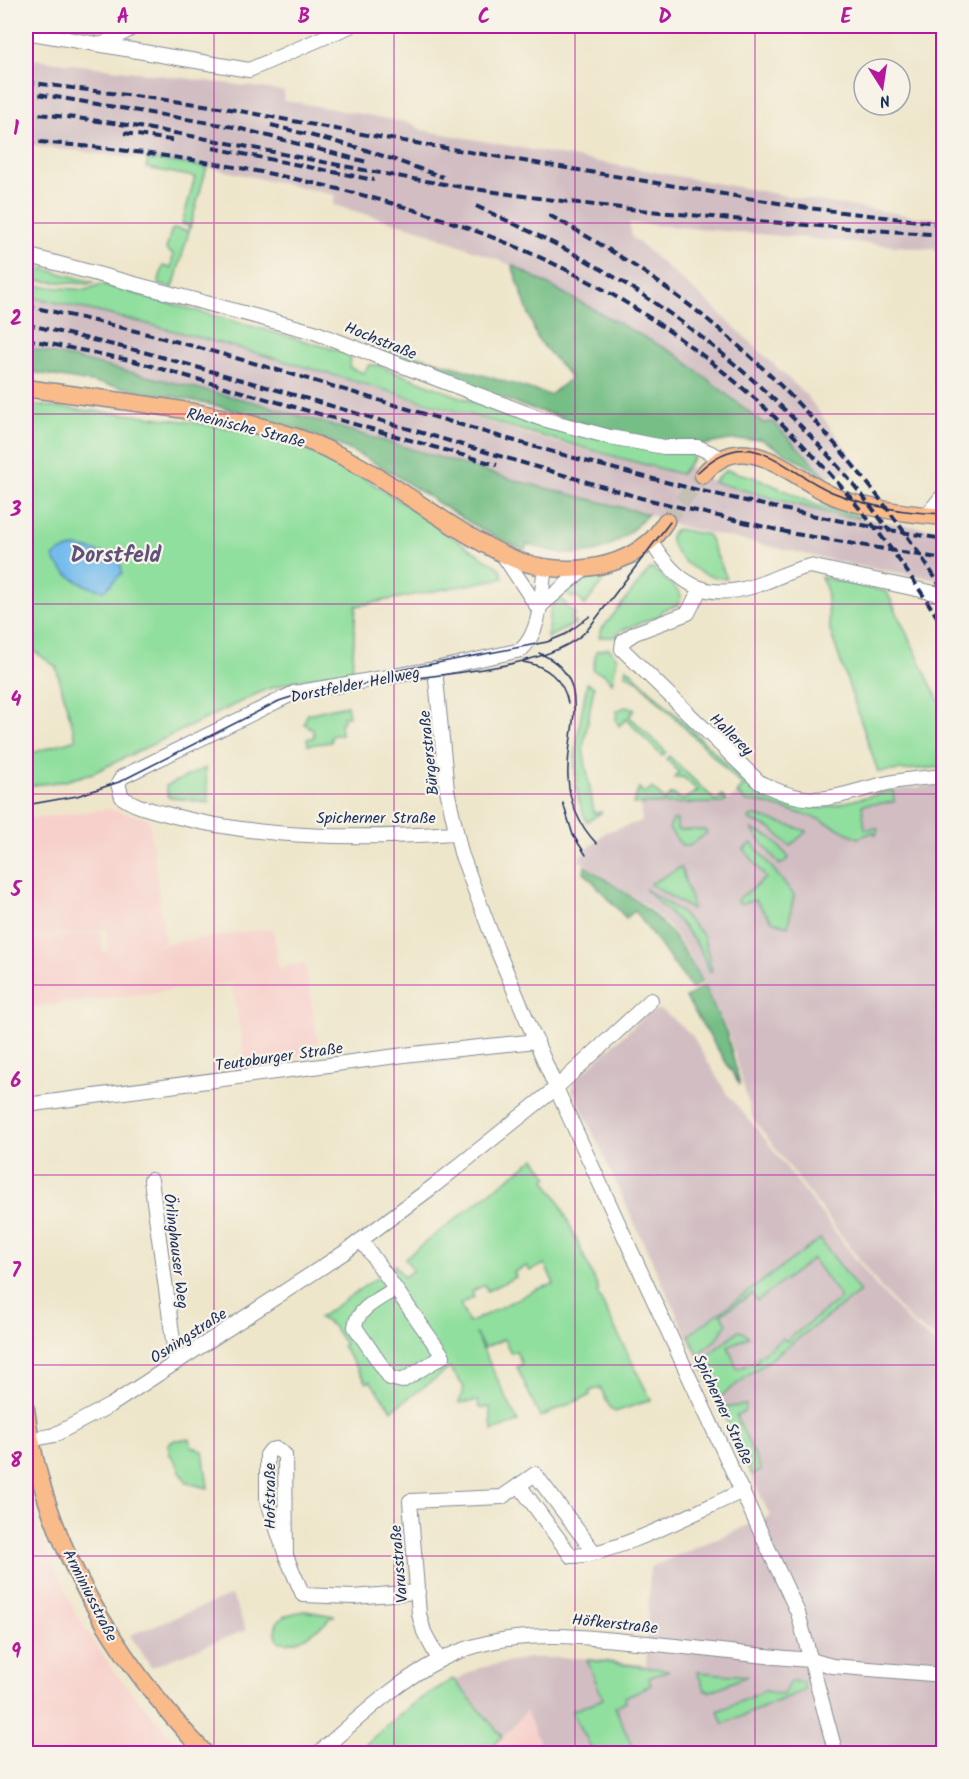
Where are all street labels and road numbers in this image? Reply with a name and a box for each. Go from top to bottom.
street label: Hochstraße [341,316,420,367]
street label: Rheinische Straße [184,402,308,455]
street label: Dorstfelder Hellweg [288,661,422,710]
street label: Hallerey [703,708,759,763]
street label: Bürgerstraße [413,709,446,797]
street label: Spicherner Straße [316,806,436,831]
street label: Teutoburger Straße [214,1036,345,1079]
street label: Örlinghauser Weg [156,1192,195,1310]
street label: Osningstraße [145,1302,232,1371]
street label: Spicherner Straße [686,1350,759,1469]
street label: Hofstraße [258,1463,283,1529]
street label: Varusstraße [384,1524,415,1604]
street label: Arminiusstraße [56,1545,124,1646]
street label: Höfkerstraße [571,1608,659,1641]

